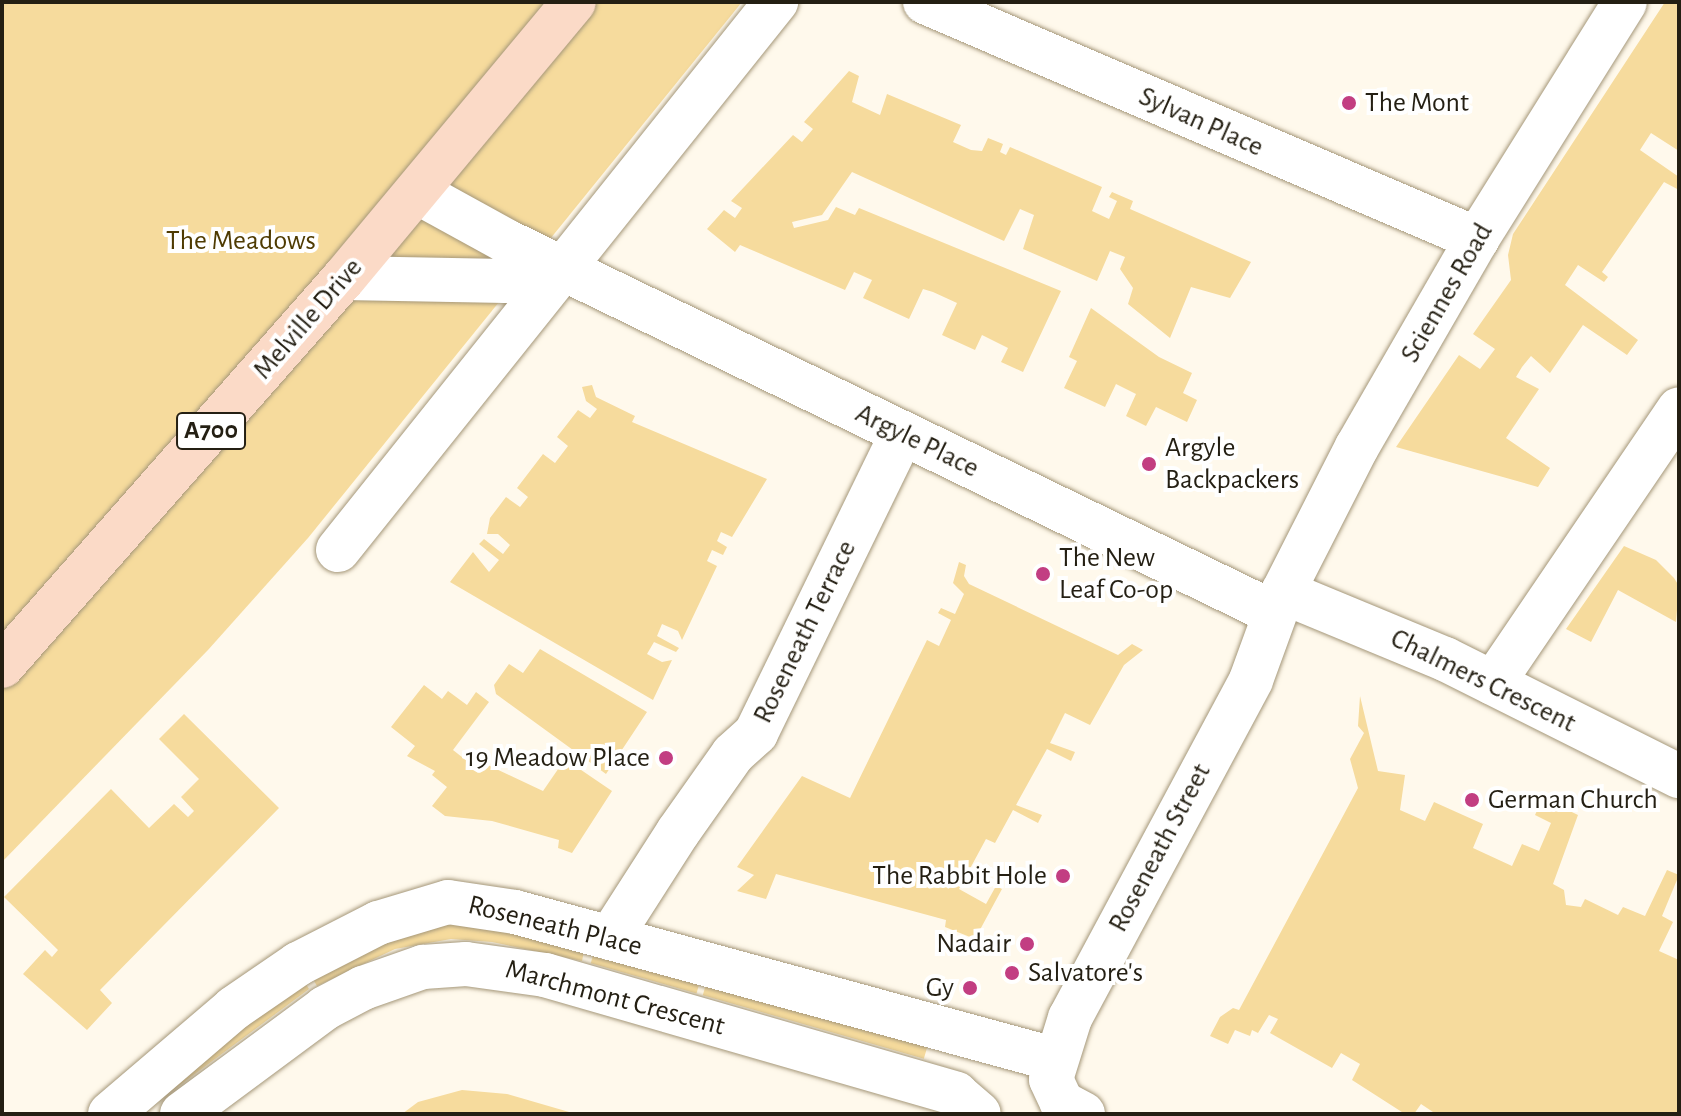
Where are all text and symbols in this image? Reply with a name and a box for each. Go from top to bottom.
street label: Sylvan Place [1134,80,1268,164]
place label: The Mont [1365,86,1469,120]
marker: The Mont [1340,94,1358,112]
street label: Sciennes Road [1394,217,1500,369]
park label: The Meadows [166,224,316,258]
street label: Melville Drive [246,252,370,386]
street label: Argyle Place [850,397,984,485]
road number: A700 [175,409,247,453]
place label: Argyle Backpackers [1165,431,1299,497]
marker: Argyle Backpackers [1140,455,1158,473]
street label: Roseneath Terrace [746,535,864,729]
place label: The New Leaf Co-op [1059,541,1173,607]
marker: The New Leaf Co-op [1034,565,1052,583]
street label: Chalmers Crescent [1385,622,1581,740]
place label: 19 Meadow Place [466,741,650,775]
marker: 19 Meadow Place [657,749,675,767]
street label: Roseneath Street [1102,758,1218,938]
place label: German Church [1488,783,1658,817]
marker: German Church [1463,791,1481,809]
place label: The Rabbit Hole [872,859,1047,893]
marker: The Rabbit Hole [1054,867,1072,885]
street label: Roseneath Place [465,888,645,964]
place label: Nadair [936,927,1011,961]
marker: Nadair [1018,935,1036,953]
street label: Marchmont Crescent [502,953,728,1043]
place label: Salvatore's [1028,956,1143,990]
marker: Salvatore's [1003,964,1021,982]
place label: Gy [926,971,954,1005]
marker: Gy [961,979,979,997]

